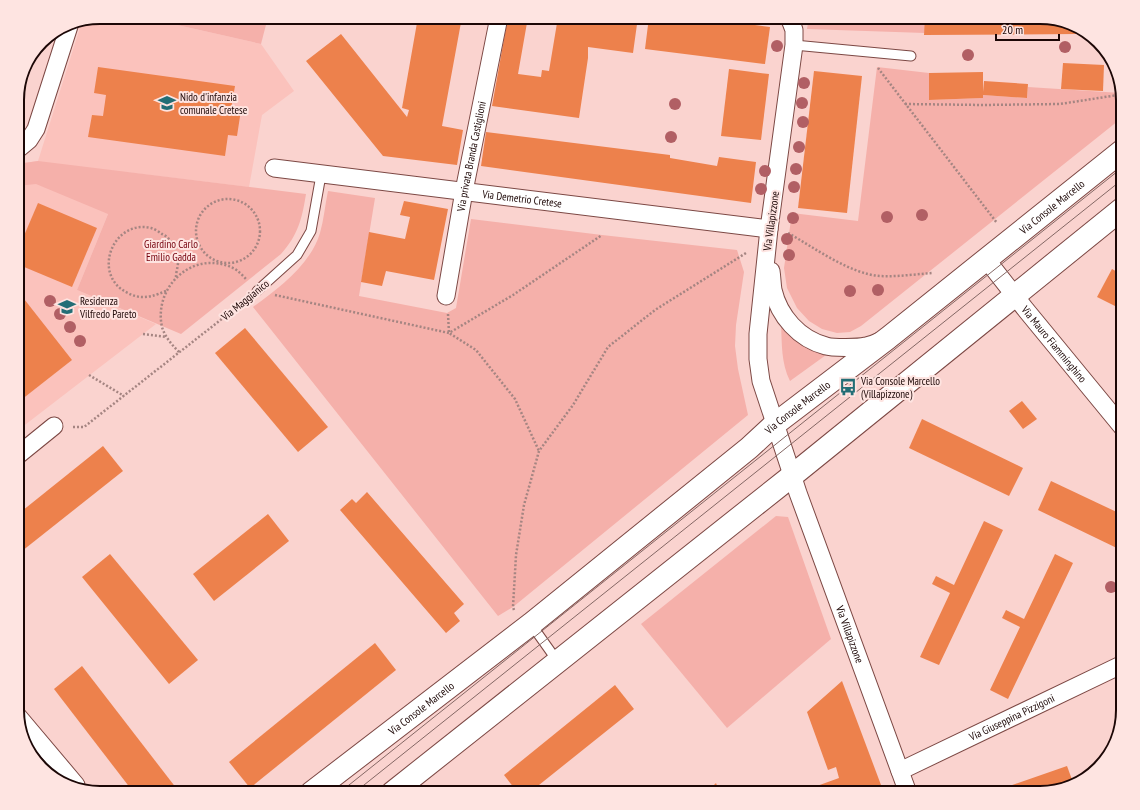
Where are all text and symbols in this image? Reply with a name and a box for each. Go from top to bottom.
scale bar [996,16,1059,42]
text: 20 m [1002,22,1023,37]
place label: Nido d'infanzia comunale Cretese [180,90,248,117]
school or university icon: Nido d'infanzia comunale Cretese [157,93,177,113]
street label: Via privata Branda Castiglioni [453,100,489,213]
street label: Via Console Marcello [1016,176,1087,238]
street label: Via Demetrio Cretese [481,187,563,210]
street label: Via Villapizzone [760,190,782,253]
park label: Giardino Carlo Emilio Gadda [144,237,198,264]
street label: Via Maggianico [217,276,272,324]
place label: Residenza Vilfredo Pareto [79,294,137,321]
school or university icon: Residenza Vilfredo Pareto [57,297,77,317]
street label: Via Mauro Fiamminghino [1018,302,1090,385]
place label: Via Console Marcello (Villapizzone) [860,374,940,401]
street label: Via Console Marcello [761,377,833,438]
bus stop icon: Via Console Marcello (Villapizzone) [838,377,858,397]
street label: Via Villapizzone [833,603,867,666]
street label: Via Console Marcello [385,679,457,739]
street label: Via Giuseppina Pizzigoni [966,691,1057,744]

